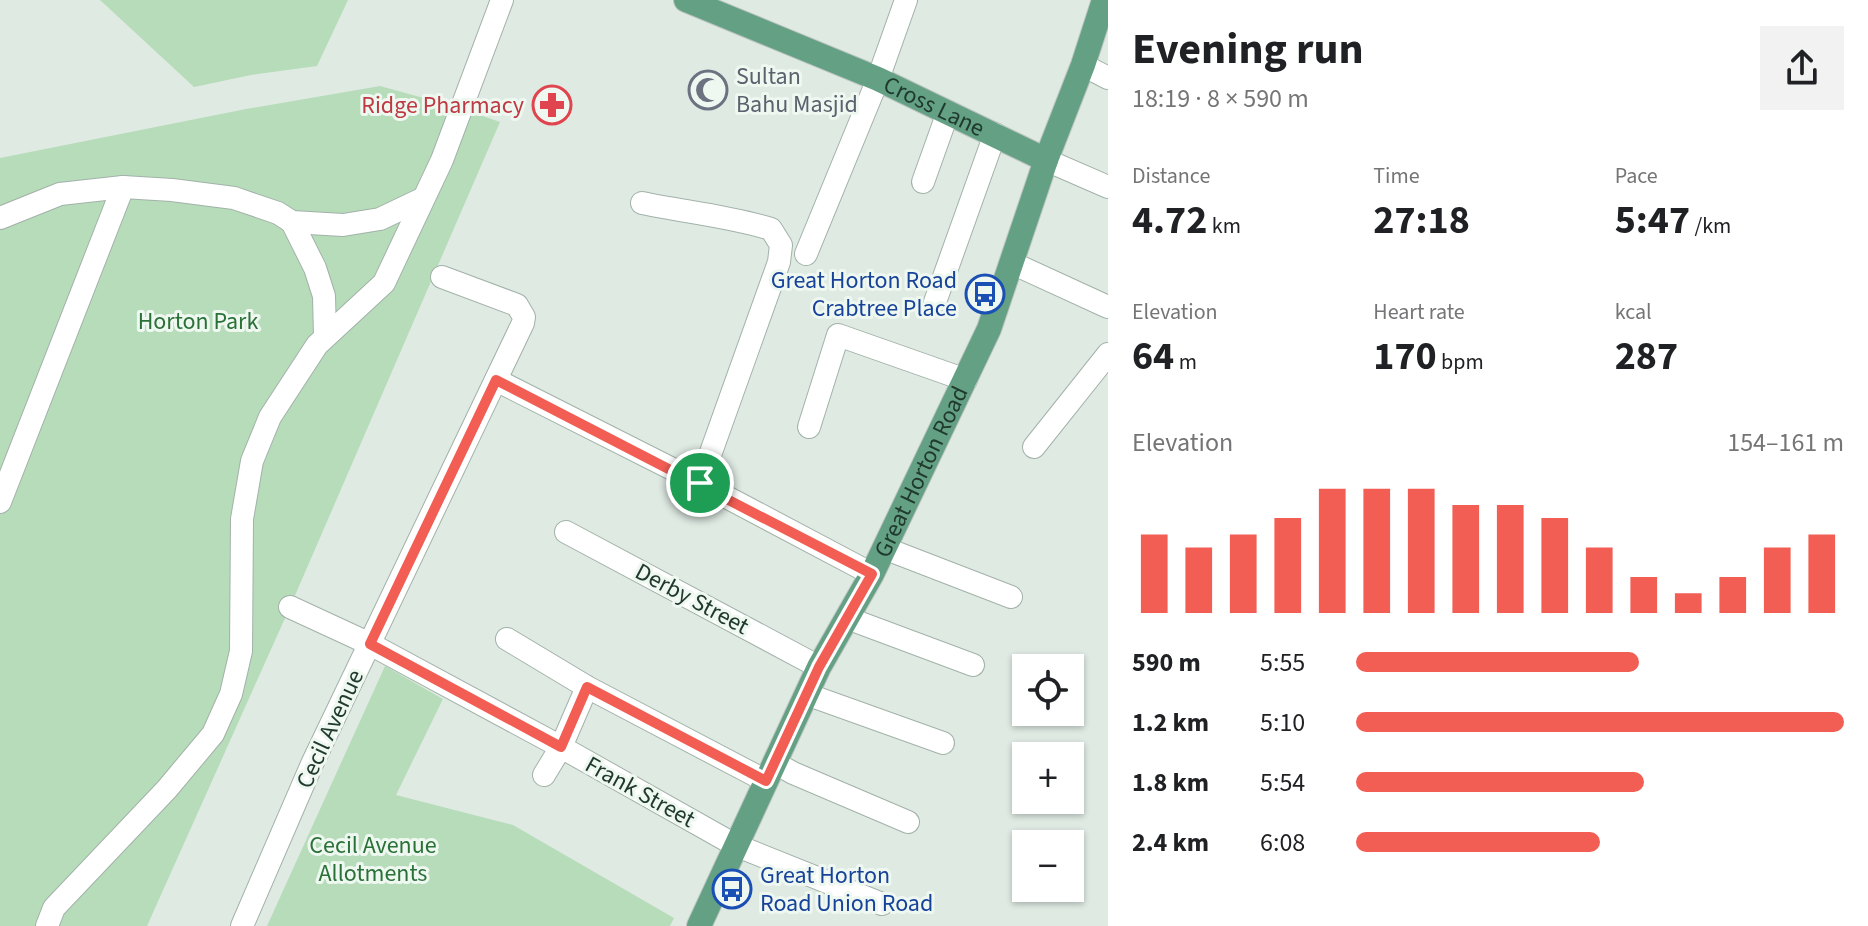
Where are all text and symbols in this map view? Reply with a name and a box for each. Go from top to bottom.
text: Evening run [1132,18,1364,81]
button: share [1760,26,1844,110]
place label: Sultan Bahu Masjid [736,59,858,122]
street label: Cross Lane [878,67,991,145]
mosque icon: Sultan Bahu Masjid [687,69,729,111]
text: 18:19 · 8 × 590 m [1132,80,1309,117]
pharmacy icon: Ridge Pharmacy [531,84,573,126]
place label: Ridge Pharmacy [361,88,524,123]
text: Distance [1132,160,1210,192]
text: Time [1373,160,1420,192]
text: Pace [1615,160,1658,192]
text: 4.72 [1132,192,1207,249]
text: 27:18 [1373,192,1470,249]
text: 5:47 [1615,192,1690,249]
text: km [1207,210,1241,242]
text: /km [1690,210,1731,242]
place label: Great Horton Road Crabtree Place [771,263,957,326]
bus stop icon: Great Horton Road Crabtree Place [964,273,1006,315]
text: Elevation [1132,296,1218,328]
text: Heart rate [1373,296,1465,328]
text: kcal [1615,296,1652,328]
park label: Horton Park [138,304,258,339]
text: 64 [1132,328,1174,385]
text: 170 [1373,328,1437,385]
text: 287 [1615,328,1678,385]
text: m [1174,346,1197,378]
text: bpm [1437,346,1484,378]
street label: Great Horton Road [865,380,977,563]
text: Elevation [1132,424,1233,461]
text: 154–161 m [1727,424,1844,461]
pin [666,449,734,517]
icon: arrive [678,461,722,505]
street label: Derby Street [629,554,755,644]
text: 590 m [1132,644,1201,681]
text: 5:55 [1260,644,1305,681]
map controls [1012,654,1084,902]
button: locate [1012,654,1084,726]
street label: Cecil Avenue [287,664,373,794]
text: 1.2 km [1132,704,1209,741]
text: 5:10 [1260,704,1305,741]
button: + [1012,742,1084,814]
street label: Frank Street [579,747,701,837]
text: 1.8 km [1132,764,1209,801]
text: 5:54 [1260,764,1305,801]
text: 2.4 km [1132,824,1209,861]
text: 6:08 [1260,824,1305,861]
park label: Cecil Avenue Allotments [309,828,437,891]
button: − [1012,830,1084,902]
place label: Great Horton Road Union Road [760,858,933,921]
bus stop icon: Great Horton Road Union Road [711,868,753,910]

